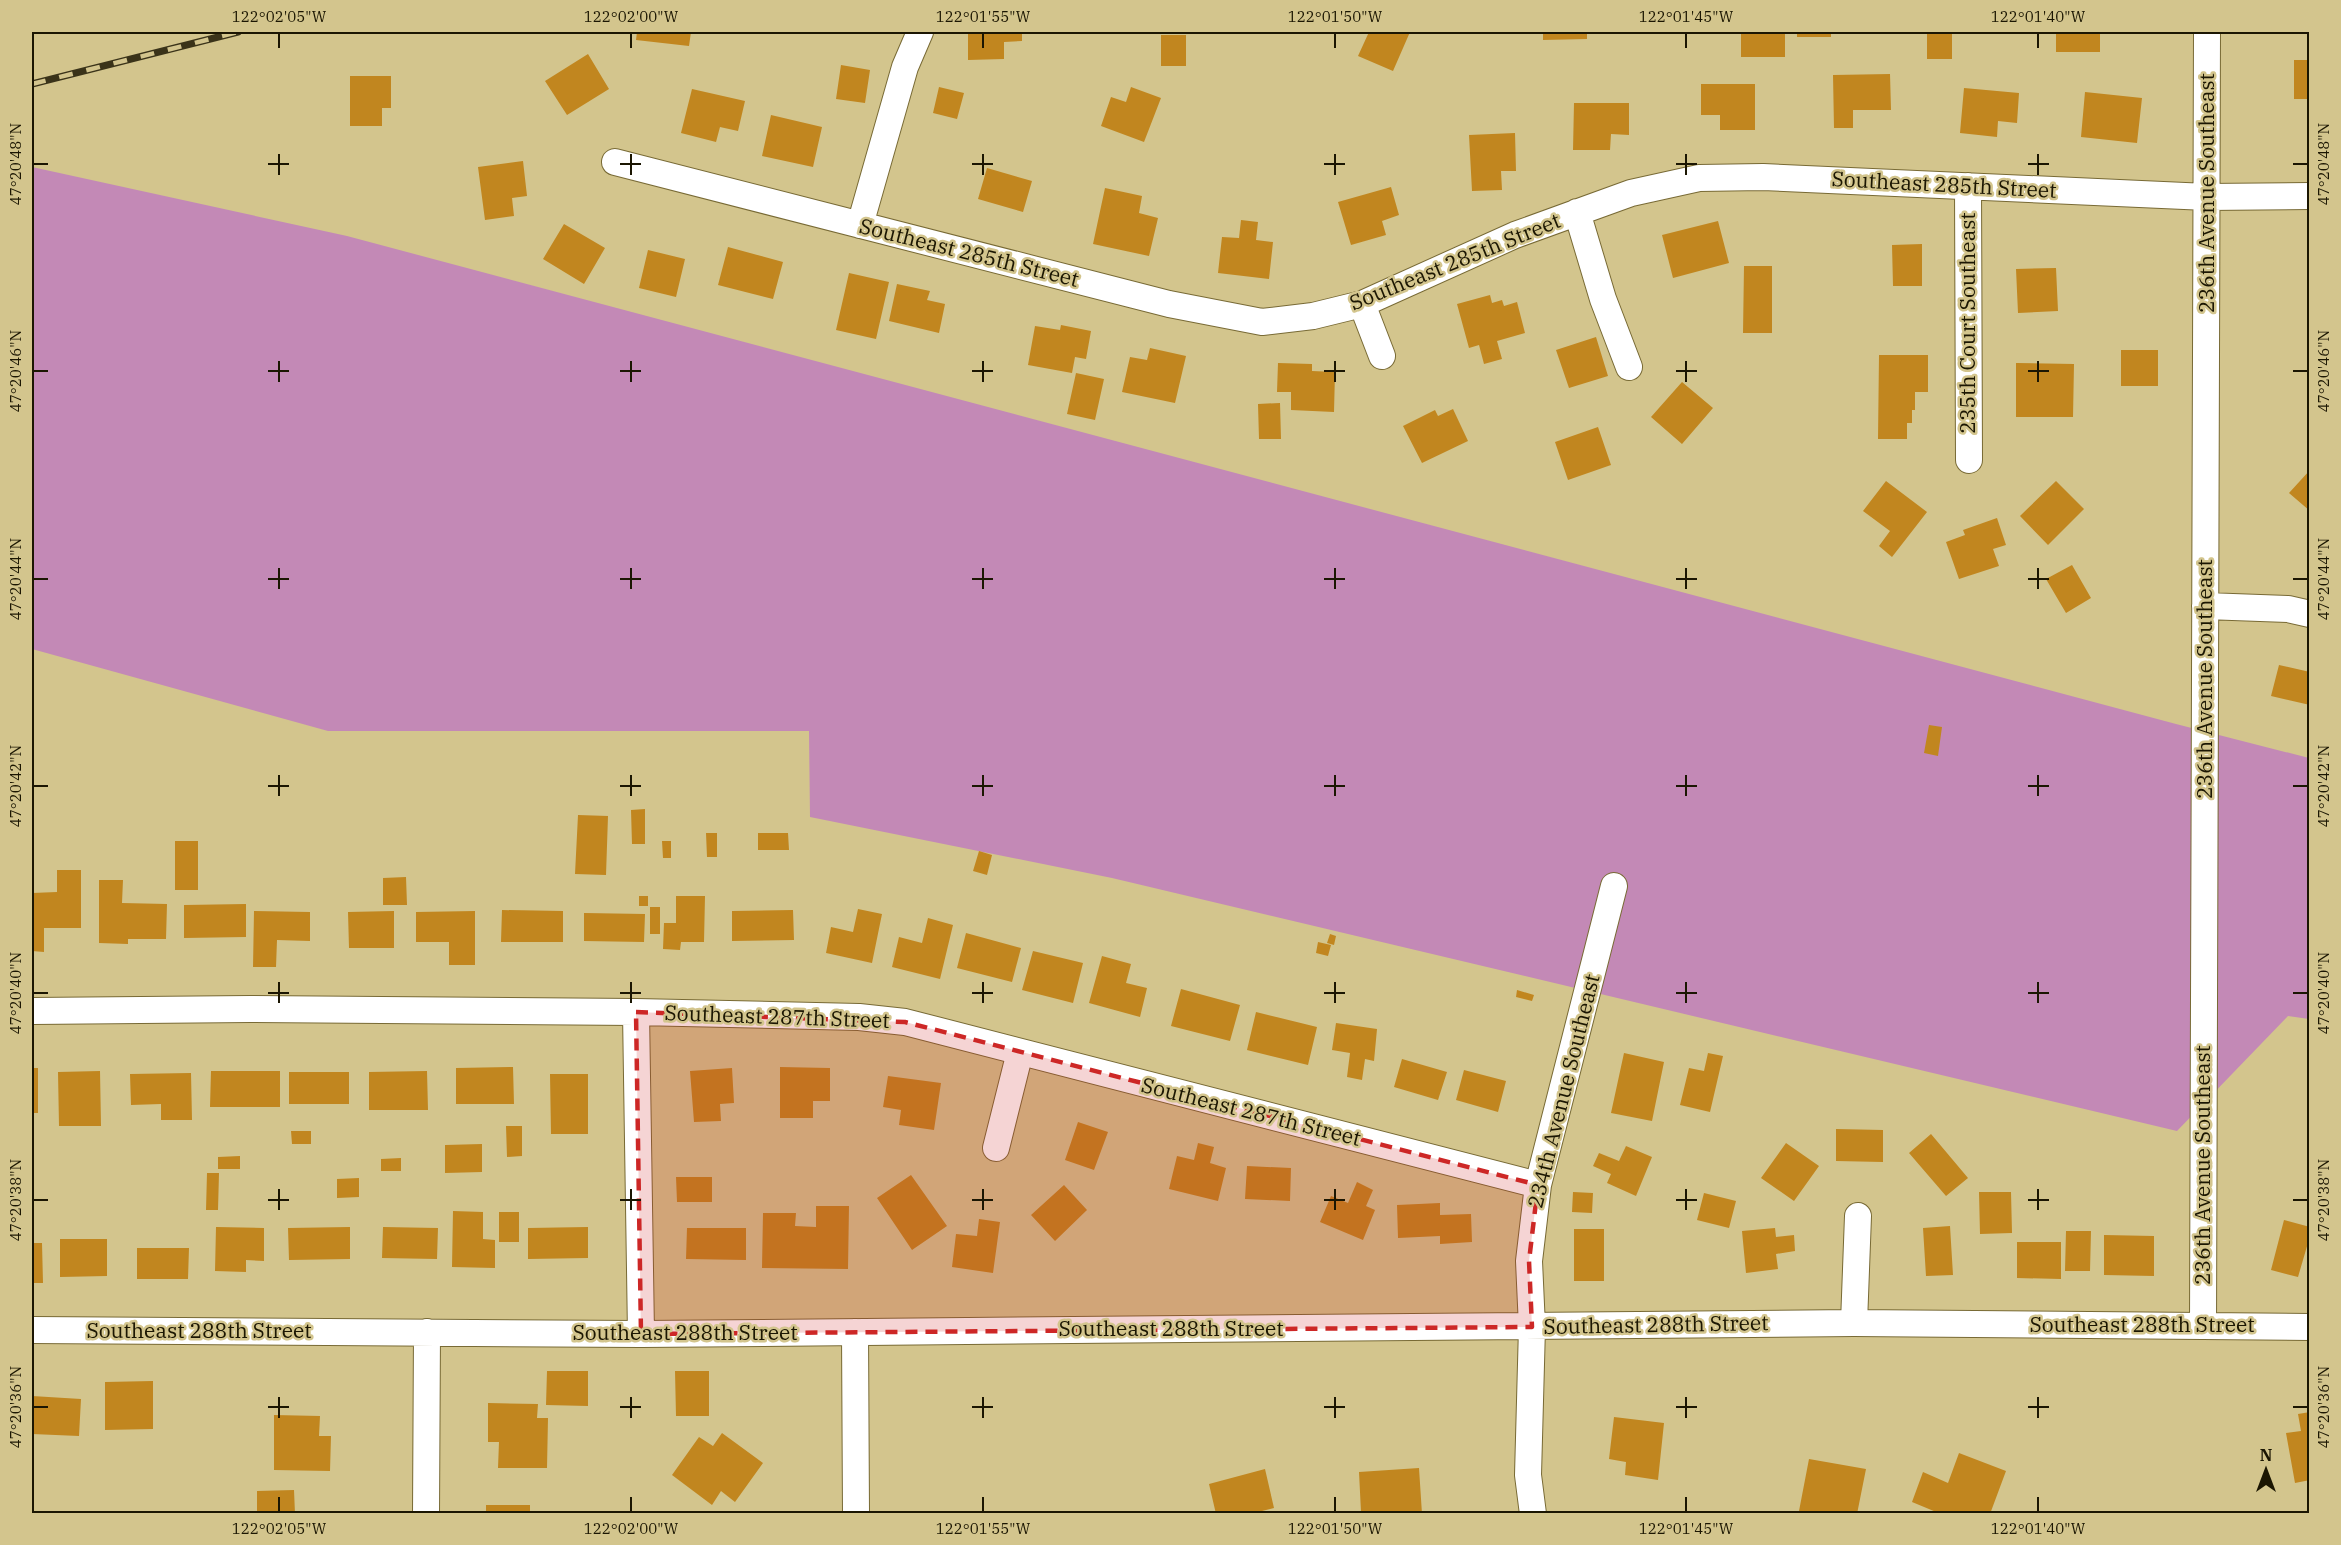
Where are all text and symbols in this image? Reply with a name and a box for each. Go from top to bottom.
text: 122°02'05"W [232,7,327,26]
text: 122°02'00"W [584,7,679,26]
text: 122°01'55"W [936,7,1031,26]
text: 122°01'50"W [1288,7,1383,26]
text: 122°01'45"W [1639,7,1734,26]
text: 122°01'40"W [1991,7,2086,26]
street label: 236th Avenue Southeast [2192,73,2220,313]
text: 47°20'48"N [6,123,25,205]
text: 47°20'48"N [2314,123,2333,205]
street label: Southeast 285th Street [1831,164,2057,204]
street label: Southeast 285th Street [1345,206,1564,316]
street label: Southeast 285th Street [857,211,1082,293]
street label: 235th Court Southeast [1953,212,1981,434]
text: 47°20'46"N [6,330,25,412]
text: 47°20'46"N [2314,330,2333,412]
text: 47°20'44"N [6,538,25,620]
text: 47°20'44"N [2314,538,2333,620]
street label: 236th Avenue Southeast [2190,559,2218,799]
text: 47°20'42"N [6,745,25,827]
text: 47°20'42"N [2314,745,2333,827]
text: 47°20'40"N [6,952,25,1034]
text: 47°20'40"N [2314,952,2333,1034]
street label: 234th Avenue Southeast [1520,971,1606,1211]
street label: Southeast 287th Street [664,998,890,1034]
street label: 236th Avenue Southeast [2188,1045,2216,1285]
street label: Southeast 287th Street [1139,1070,1364,1152]
text: 47°20'38"N [6,1159,25,1241]
text: 47°20'38"N [2314,1159,2333,1241]
street label: Southeast 288th Street [1543,1308,1769,1340]
street label: Southeast 288th Street [2029,1310,2255,1338]
street label: Southeast 288th Street [1058,1314,1284,1342]
street label: Southeast 288th Street [86,1316,312,1344]
street label: Southeast 288th Street [572,1318,798,1346]
text: 47°20'36"N [6,1366,25,1448]
text: 47°20'36"N [2314,1366,2333,1448]
north arrow [2236,1440,2296,1500]
text: N [2260,1445,2272,1465]
text: 122°02'05"W [232,1519,327,1538]
text: 122°02'00"W [584,1519,679,1538]
text: 122°01'55"W [936,1519,1031,1538]
text: 122°01'50"W [1288,1519,1383,1538]
text: 122°01'45"W [1639,1519,1734,1538]
text: 122°01'40"W [1991,1519,2086,1538]

